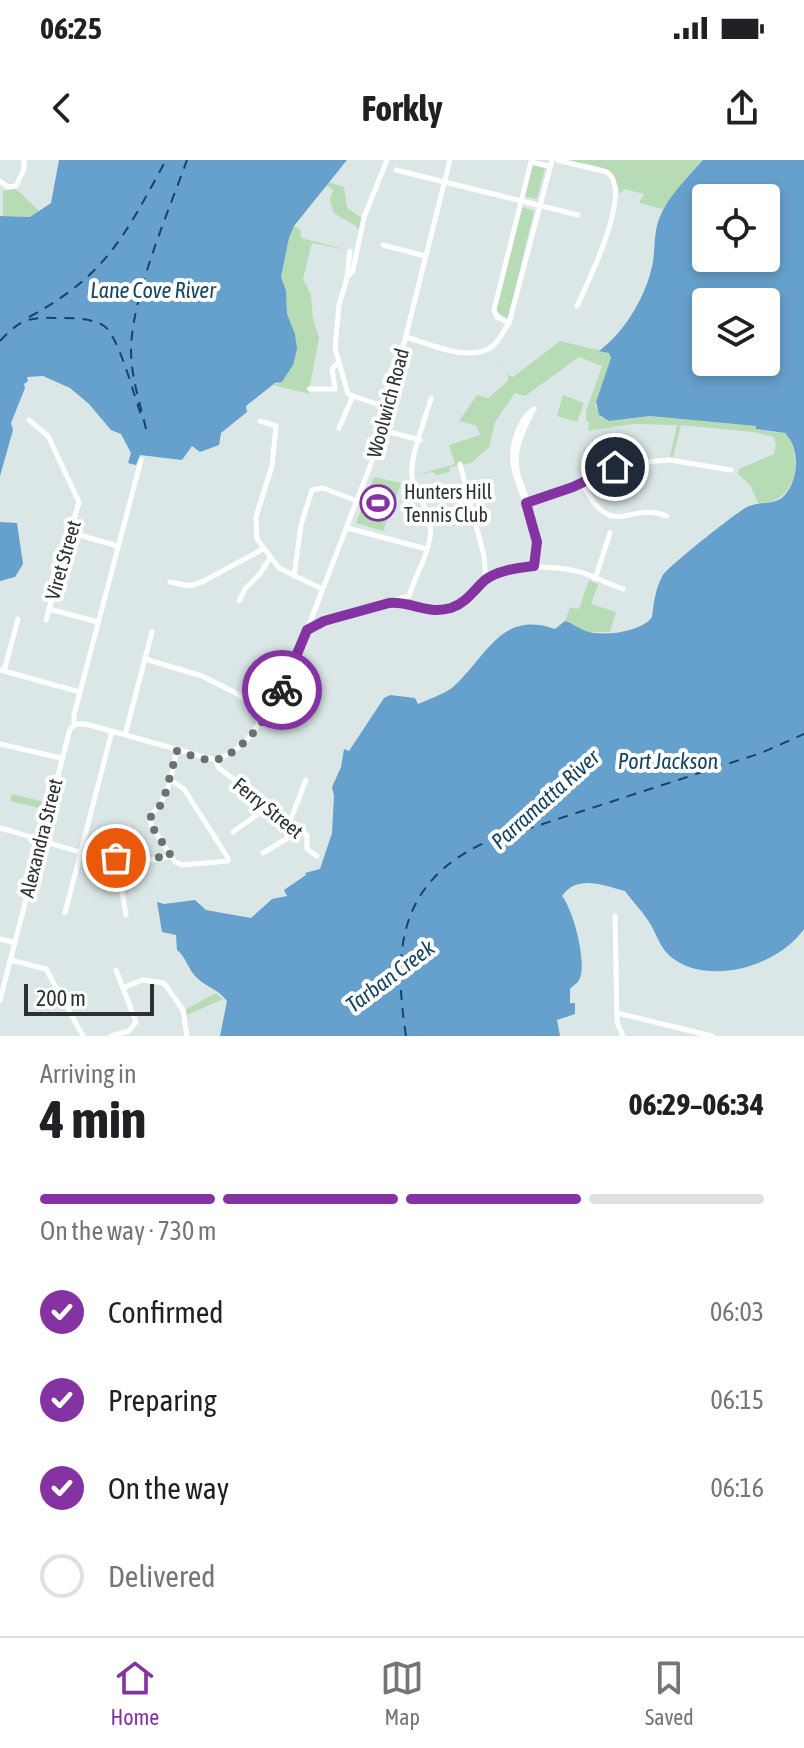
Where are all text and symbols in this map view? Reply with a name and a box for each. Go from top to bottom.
text: 06:25 [40,11,102,45]
icon: back [40,86,84,130]
icon: share [720,86,764,130]
text: Forkly [361,87,443,129]
map controls [692,184,780,376]
button: locate [692,184,780,272]
water label: Lane Cove River [90,277,217,303]
button: layers [692,288,780,376]
street label: Woolwich Road [362,346,413,460]
pin [581,433,649,501]
icon: home [593,445,637,489]
place label: Hunters Hill Tennis Club [404,480,493,526]
sports icon: Hunters Hill Tennis Club [359,484,397,522]
street label: Viret Street [40,517,85,602]
courier [242,650,322,730]
icon: bike [260,668,304,712]
water label: Parramatta River [486,743,606,854]
water label: Port Jackson [618,748,719,774]
street label: Ferry Street [229,772,308,843]
street label: Alexandra Street [15,776,66,900]
pin [82,824,150,892]
icon: bag [94,836,138,880]
water label: Tarban Creek [341,934,440,1018]
scale bar [24,980,154,1016]
text: 200 m [36,985,86,1011]
text: Arriving in [40,1059,137,1089]
text: 06:29–06:34 [629,1087,764,1121]
text: 4 min [40,1089,146,1149]
text: On the way · 730 m [40,1216,217,1246]
icon: check [40,1290,84,1334]
text: Confirmed [108,1295,223,1329]
text: 06:03 [710,1297,764,1327]
icon: check [40,1378,84,1422]
text: Preparing [108,1383,217,1417]
text: 06:15 [710,1385,764,1415]
icon: check [40,1466,84,1510]
text: On the way [108,1471,229,1505]
text: 06:16 [710,1473,764,1503]
text: Delivered [108,1559,216,1593]
tab: Home [110,1656,159,1730]
tab: Map [380,1656,424,1730]
tab: Saved [645,1656,694,1730]

